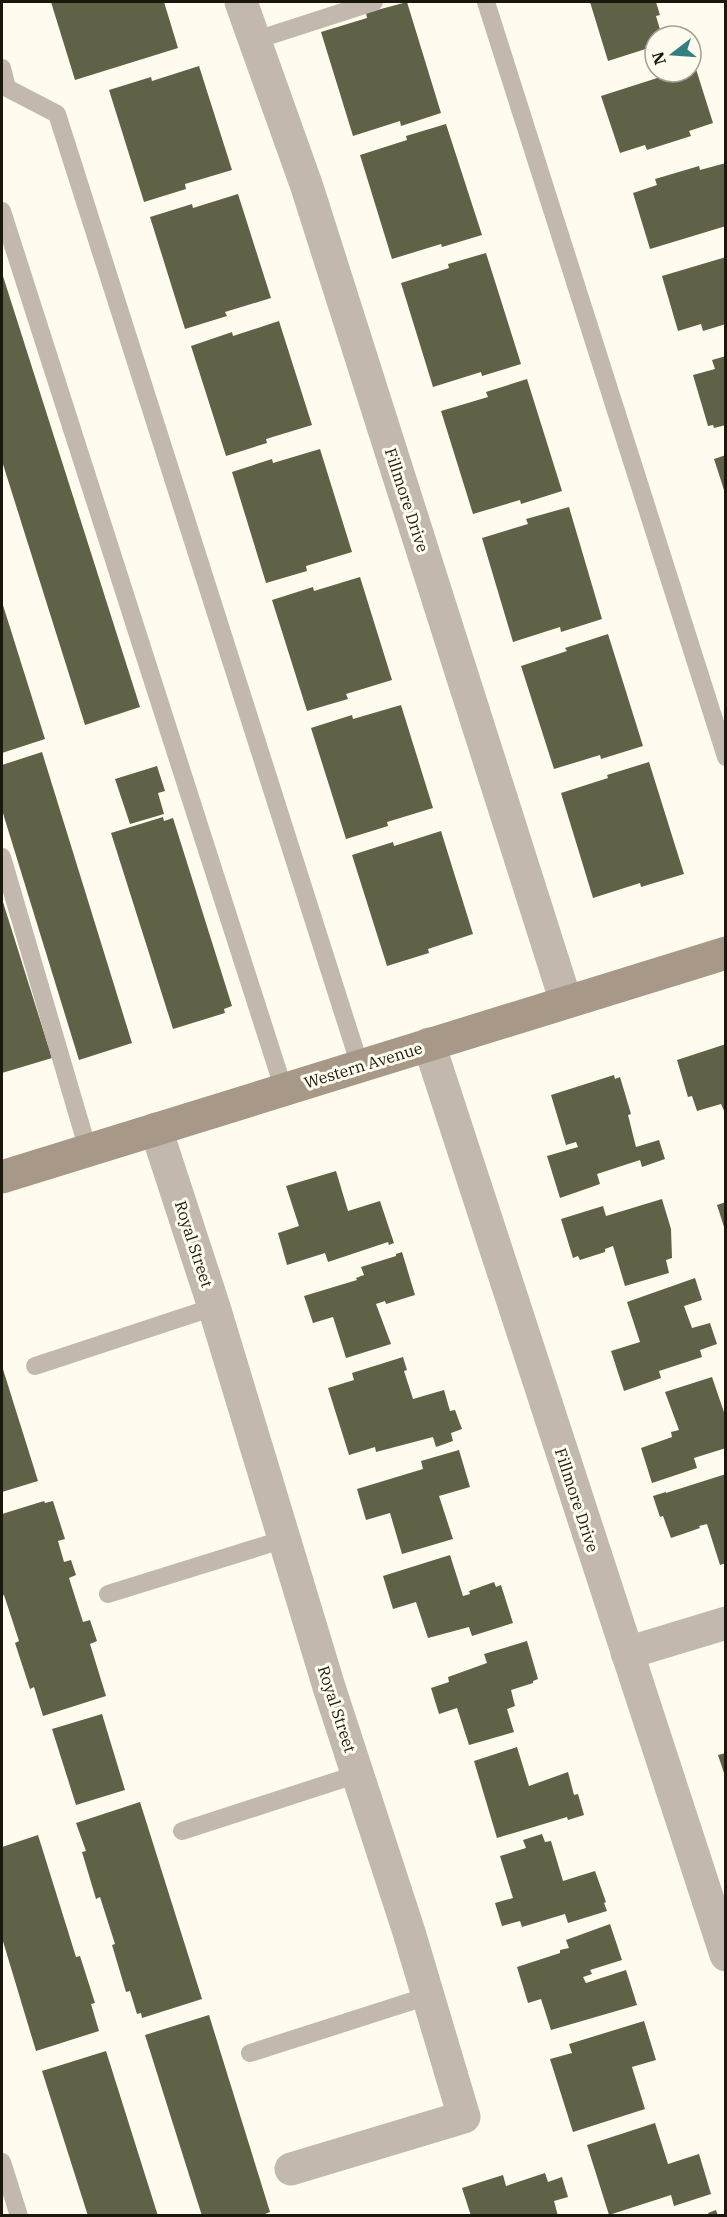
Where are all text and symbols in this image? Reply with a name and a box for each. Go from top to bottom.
north arrow [643,24,703,84]
text: N [647,49,670,67]
street label: Fillmore Drive [381,445,433,555]
street label: Western Avenue [301,1038,425,1092]
street label: Royal Street [171,1198,218,1290]
street label: Fillmore Drive [551,1445,603,1555]
street label: Royal Street [314,1663,361,1755]

